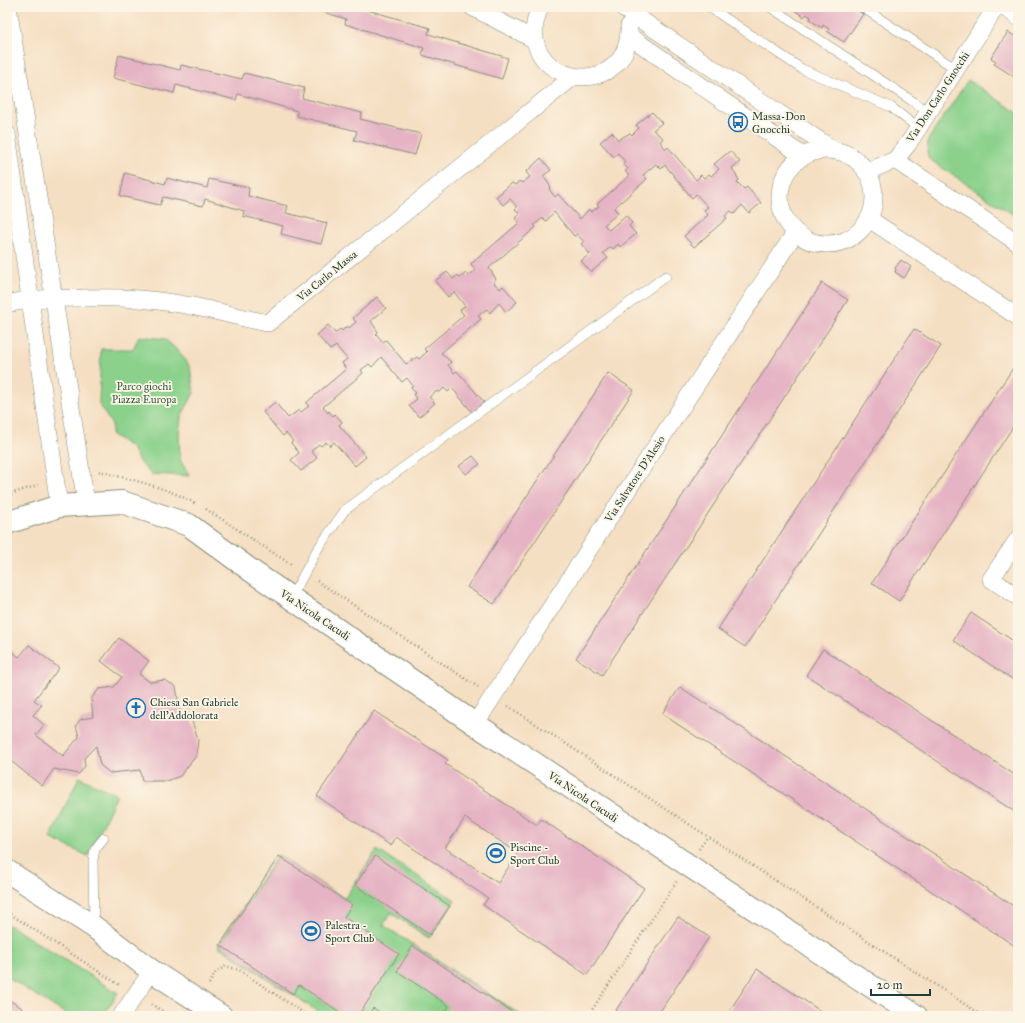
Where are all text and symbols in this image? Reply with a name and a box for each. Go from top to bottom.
street label: Via Don Carlo Gnocchi [903,49,972,146]
place label: Massa-Don Gnocchi [752,110,805,136]
bus stop icon: Massa-Don Gnocchi [727,111,749,133]
street label: Via Carlo Massa [294,248,360,305]
park label: Parco giochi Piazza Europa [112,380,177,406]
street label: Via Salvatore D'Alesio [602,433,668,525]
street label: Via Nicola Cacudi [277,586,352,643]
place label: Chiesa San Gabriele dell'Addolorata [150,696,239,722]
church icon: Chiesa San Gabriele dell'Addolorata [125,697,147,719]
street label: Via Nicola Cacudi [545,768,620,825]
place label: Piscine - Sport Club [510,841,559,867]
sports icon: Piscine - Sport Club [485,842,507,864]
place label: Palestra - Sport Club [325,919,374,945]
sports icon: Palestra - Sport Club [300,920,322,942]
scale bar [871,971,930,997]
text: 20 m [877,978,903,992]

